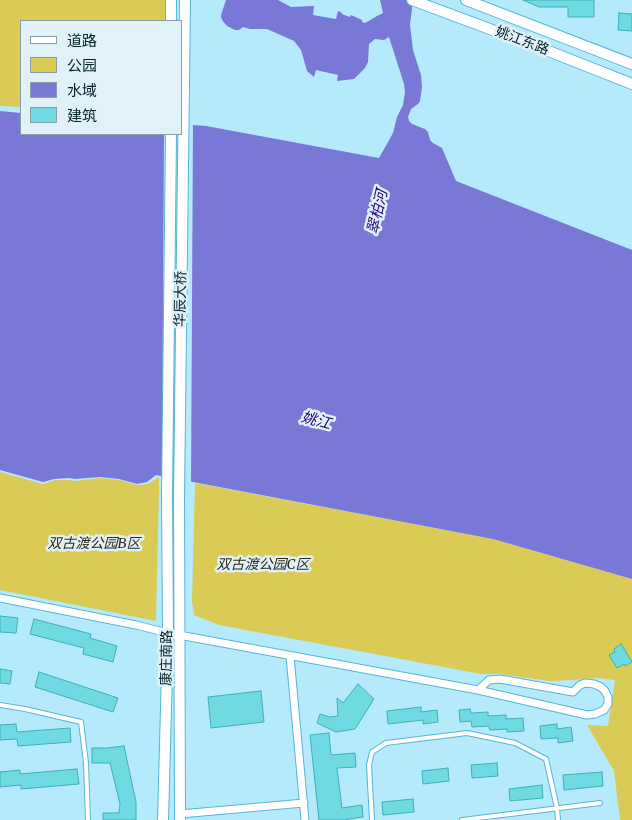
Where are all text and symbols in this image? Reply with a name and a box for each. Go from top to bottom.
legend [20,20,182,135]
street label: 姚江东路 [493,23,551,59]
text: 道路 [67,31,97,50]
text: 公园 [67,56,97,75]
text: 水域 [67,81,97,100]
text: 建筑 [67,106,97,125]
water label: 翠柏河 [364,188,392,236]
street label: 华辰大桥 [172,271,190,327]
water label: 姚江 [299,408,333,434]
park label: 双古渡公园B区 [48,536,140,552]
park label: 双古渡公园C区 [217,557,309,573]
street label: 康庄南路 [158,630,176,686]

